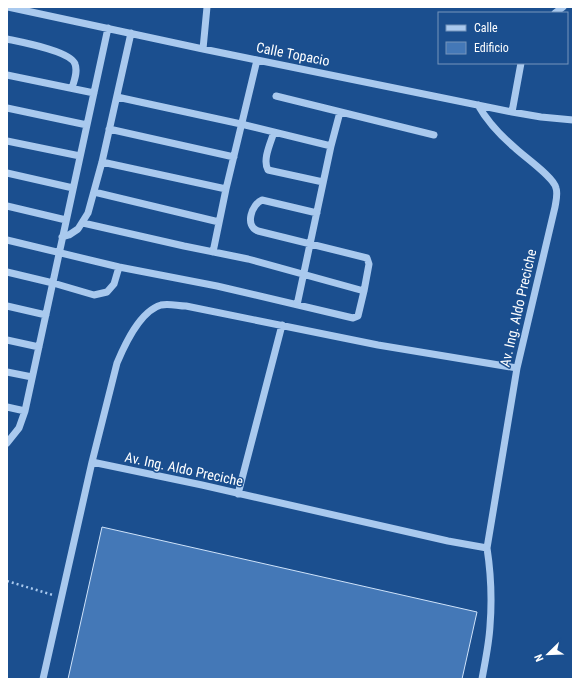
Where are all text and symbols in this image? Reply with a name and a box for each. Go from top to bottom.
legend [438,12,568,64]
text: Calle [474,21,498,35]
street label: Calle Topacio [255,39,331,69]
text: Edificio [474,41,509,55]
street label: Av. Ing. Aldo Preciche [497,247,539,368]
street label: Av. Ing. Aldo Preciche [123,449,245,489]
north arrow [528,634,568,674]
text: N [532,652,547,663]

